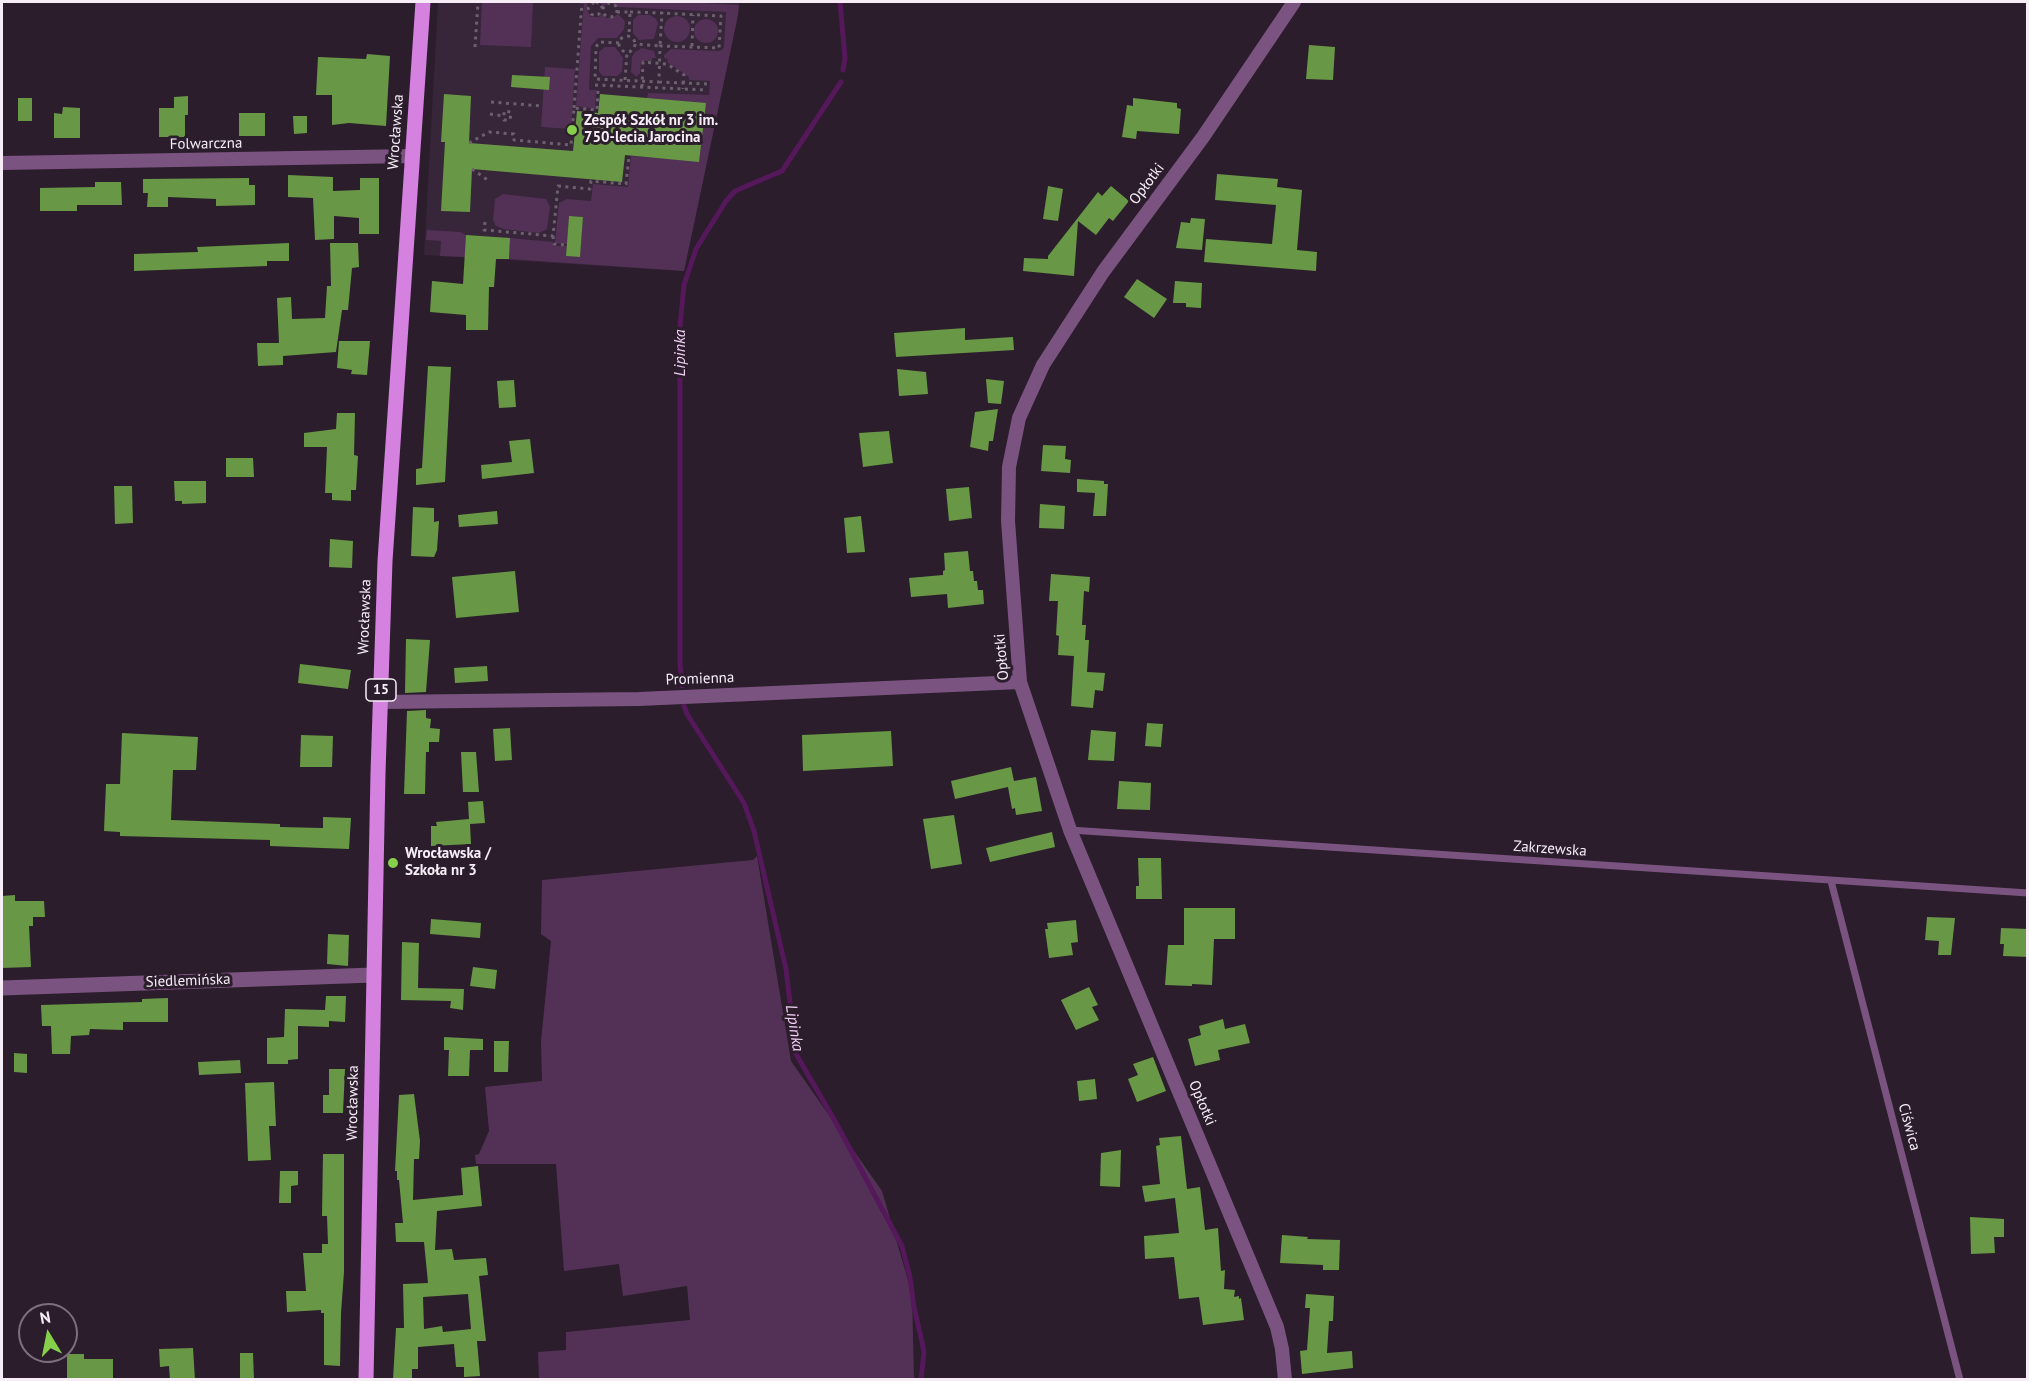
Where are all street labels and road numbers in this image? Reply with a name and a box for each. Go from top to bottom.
street label: Wrocławska [384,94,408,170]
street label: Folwarczna [170,134,242,154]
street label: Opłotki [1126,160,1168,208]
street label: Wrocławska [355,579,375,655]
street label: Opłotki [991,633,1013,681]
street label: Promienna [665,669,735,689]
road number: 15 [366,679,396,701]
street label: Zakrzewska [1513,837,1587,861]
street label: Siedlemińska [145,971,231,991]
street label: Wrocławska [343,1065,363,1141]
street label: Opłotki [1185,1078,1219,1128]
street label: Ciświca [1894,1101,1924,1153]

